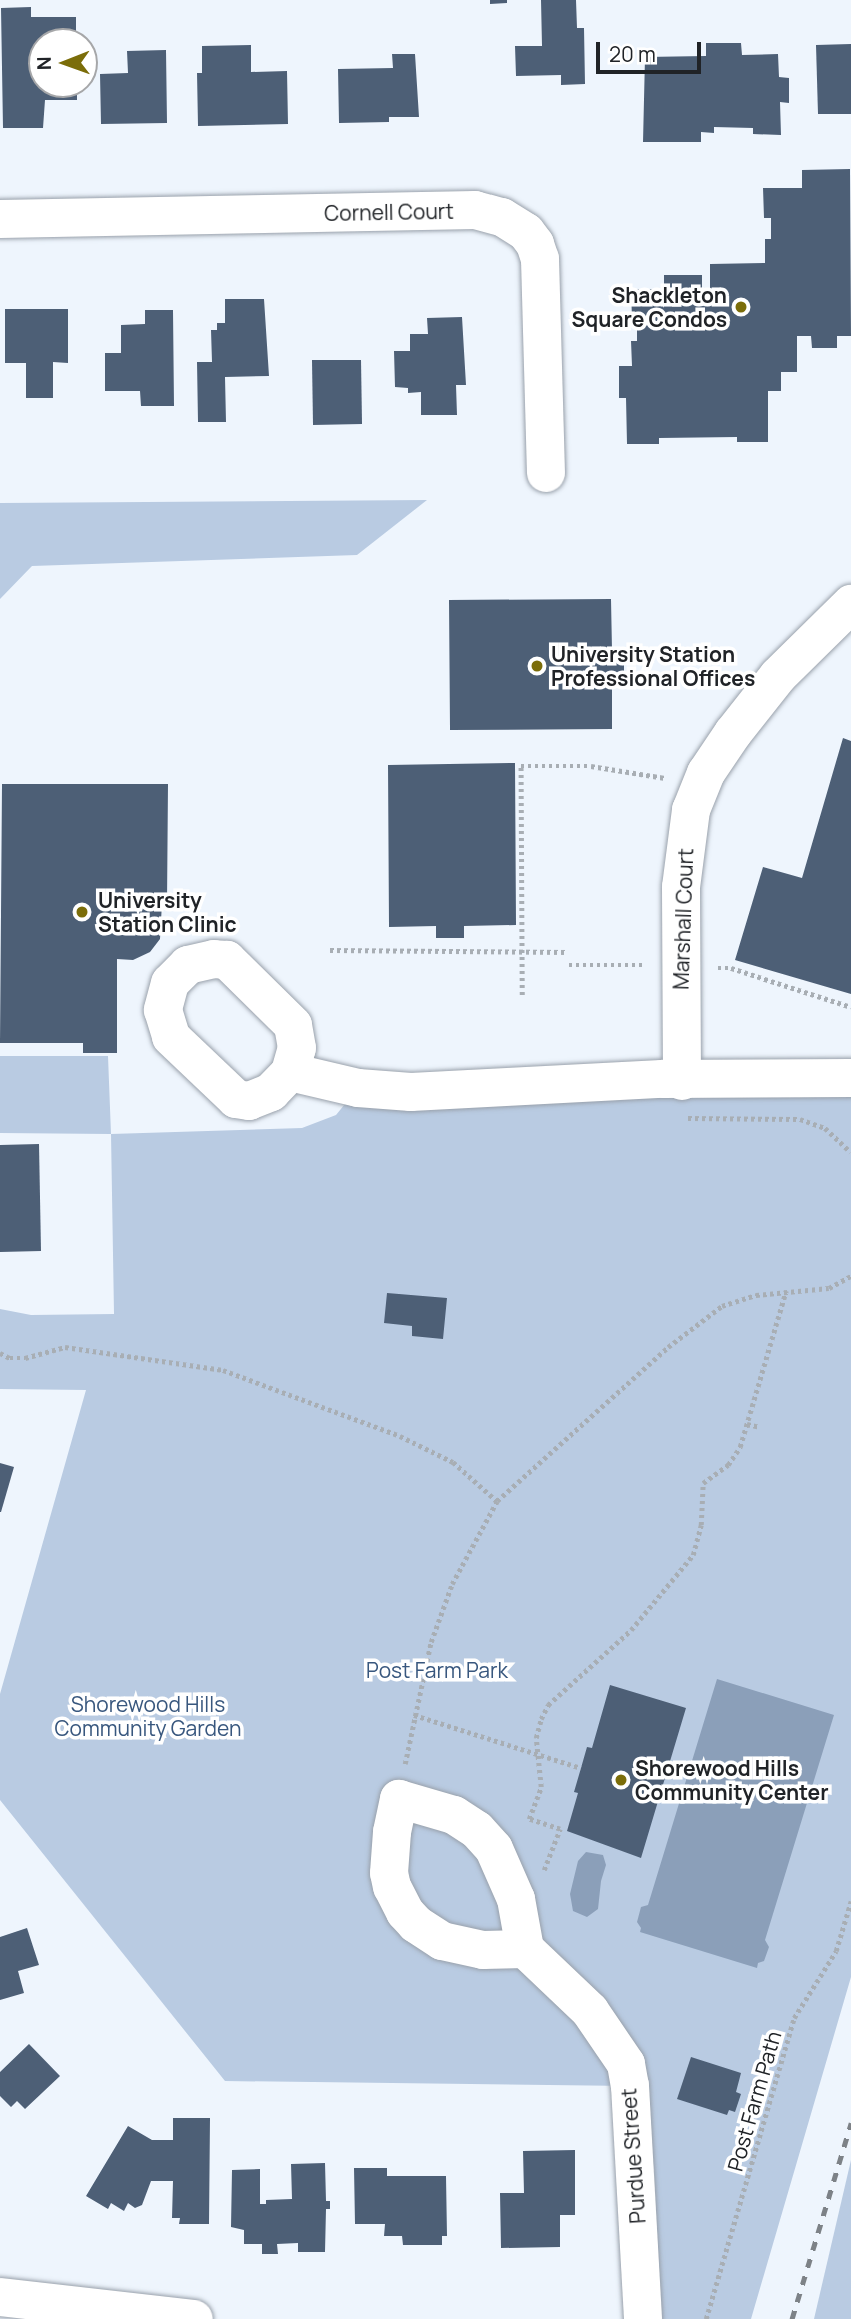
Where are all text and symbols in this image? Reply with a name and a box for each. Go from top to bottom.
north arrow [28,28,98,98]
scale bar [599,28,704,72]
text: 20 m [609,40,656,68]
text: N [31,56,57,70]
street label: Cornell Court [324,198,454,226]
place label: Shackleton Square Condos [572,282,727,332]
marker: Shackleton Square Condos [733,299,749,315]
place label: University Station Professional Offices [551,641,755,691]
marker: University Station Professional Offices [529,658,545,674]
street label: Marshall Court [668,848,698,990]
place label: University Station Clinic [98,887,237,937]
marker: University Station Clinic [72,902,92,922]
park label: Post Farm Park [366,1657,508,1683]
park label: Shorewood Hills Community Garden [55,1691,241,1741]
place label: Shorewood Hills Community Center [635,1755,829,1805]
marker: Shorewood Hills Community Center [613,1772,629,1788]
street label: Post Farm Path [722,2028,786,2174]
street label: Purdue Street [616,2087,650,2225]

